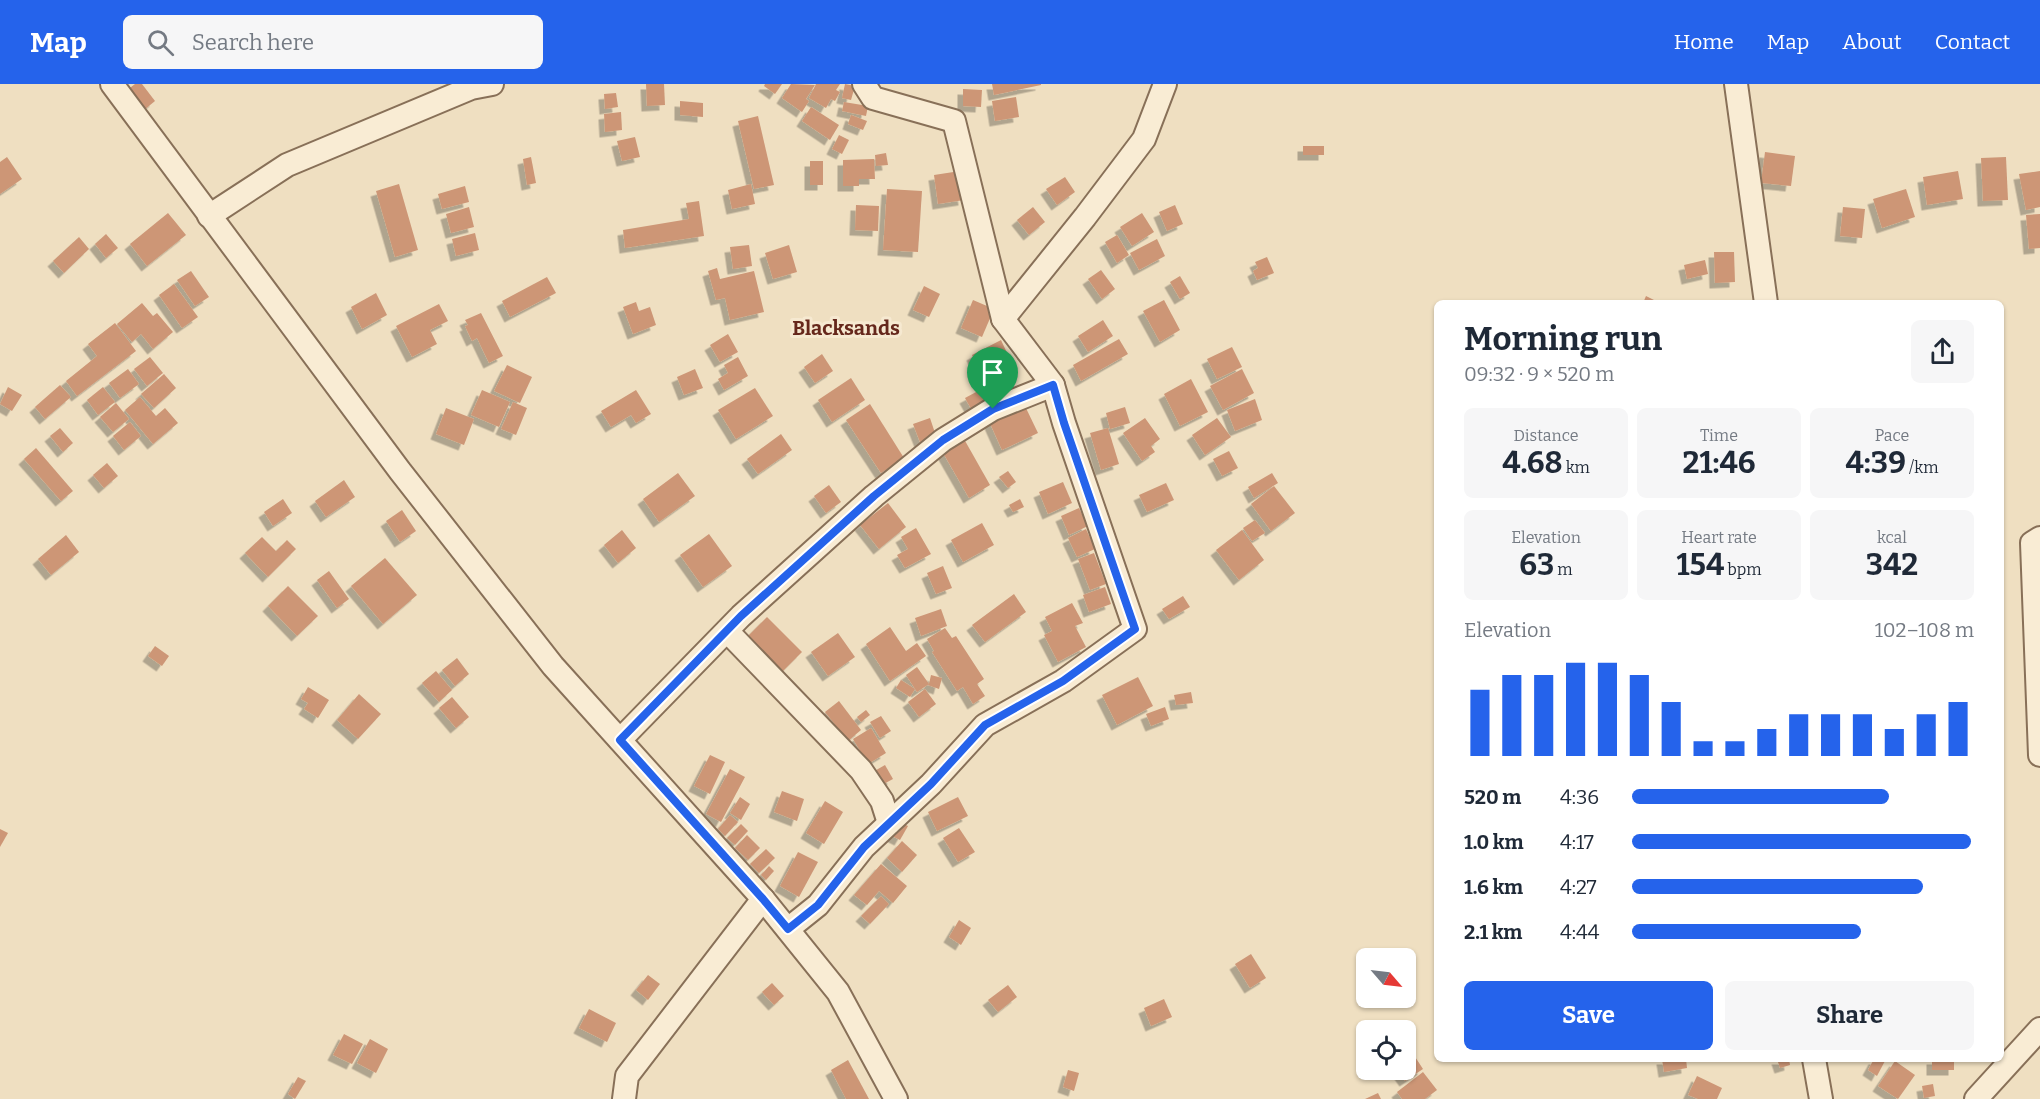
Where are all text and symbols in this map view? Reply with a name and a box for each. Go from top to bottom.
search box [123,15,543,69]
text: Map [30,26,87,59]
icon: search [144,26,177,59]
text: Search here [192,29,314,56]
text: Home [1674,29,1734,55]
text: Map [1767,29,1809,55]
text: About [1842,29,1902,55]
text: Contact [1935,29,2010,55]
district label: Blacksands [792,316,900,340]
text: Morning run [1464,319,1662,359]
button: share [1911,320,1974,383]
pin [967,347,1018,409]
icon: arrive [976,356,1009,389]
text: 09:32 · 9 × 520 m [1464,362,1614,386]
text: Distance [1514,426,1578,445]
text: Time [1700,426,1738,445]
text: Pace [1875,426,1909,445]
text: 4.68 [1502,445,1563,481]
text: 21:46 [1683,445,1755,481]
text: 4:39 [1846,445,1906,481]
text: km [1563,458,1590,477]
text: /km [1906,458,1938,477]
text: Elevation [1511,528,1581,547]
text: Heart rate [1681,528,1757,547]
text: kcal [1877,528,1907,547]
text: 63 [1519,547,1554,583]
text: 154 [1677,547,1724,583]
text: 342 [1866,547,1918,583]
text: m [1554,560,1573,579]
text: bpm [1724,560,1761,579]
text: Elevation [1464,618,1551,642]
text: 102–108 m [1875,618,1974,642]
text: 520 m [1464,785,1521,809]
text: 4:36 [1560,785,1599,809]
text: 1.0 km [1464,830,1524,854]
text: 4:17 [1560,830,1594,854]
text: 1.6 km [1464,875,1523,899]
text: 4:27 [1560,875,1597,899]
text: 2.1 km [1464,920,1522,944]
text: 4:44 [1560,920,1599,944]
north arrow [1356,948,1416,1008]
map controls [1356,948,1416,1080]
button: Save [1464,981,1713,1050]
button: Share [1725,981,1974,1050]
button: locate [1356,1020,1416,1080]

